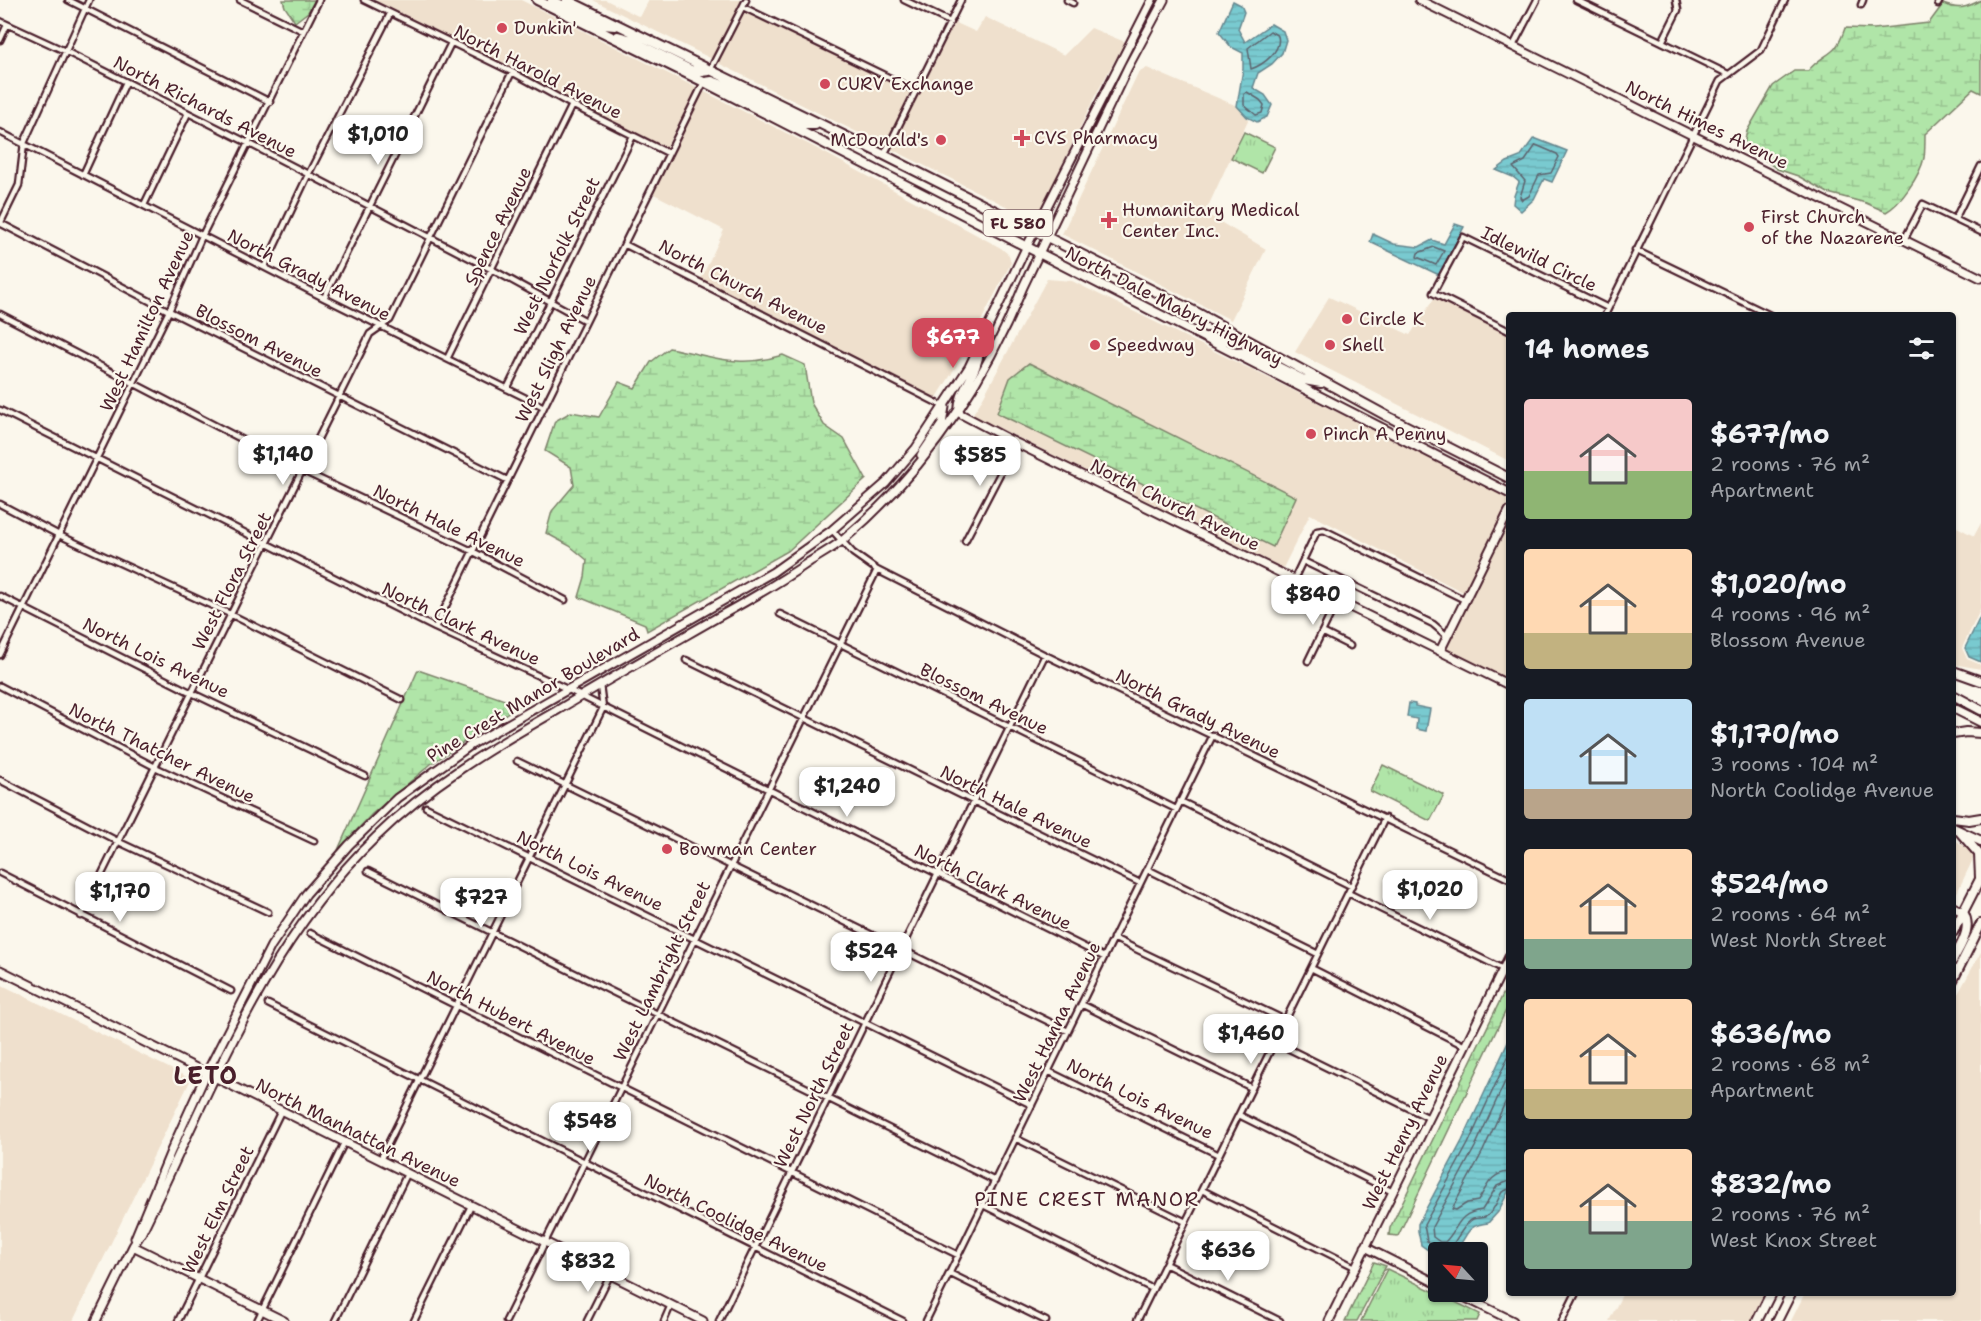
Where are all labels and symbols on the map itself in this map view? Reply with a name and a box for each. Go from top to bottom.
place label: Dunkin' [514,16,577,40]
street label: North Harold Avenue [450,19,626,125]
marker: Dunkin' [495,21,509,35]
street label: North Richards Avenue [109,50,301,164]
place label: CURV Exchange [837,72,974,96]
street label: North Himes Avenue [1621,75,1793,175]
marker: CURV Exchange [818,77,832,91]
pin: $1,010 [329,115,427,166]
place label: CVS Pharmacy [1034,126,1158,150]
place label: McDonald's [830,128,929,152]
marker: CVS Pharmacy [1015,131,1029,145]
marker: McDonald's [934,133,948,147]
street label: Spence Avenue [459,163,537,289]
street label: West Norfolk Street [508,173,606,339]
place label: Humanitary Medical Center Inc. [1122,198,1300,243]
place label: First Church of the Nazarene [1761,205,1904,250]
road number: FL 580 [984,210,1052,236]
marker: Humanitary Medical Center Inc. [1100,211,1118,229]
marker: First Church of the Nazarene [1742,220,1756,234]
street label: Idlewild Circle [1477,221,1601,297]
street label: North Grady Avenue [223,223,395,327]
street label: West Hamilton Avenue [94,226,200,416]
street label: North Church Avenue [655,234,831,340]
street label: North Dale Mabry Highway [1061,241,1287,371]
street label: West Sligh Avenue [510,271,602,427]
street label: Blossom Avenue [191,299,327,383]
place label: Circle K [1359,307,1425,331]
marker: Circle K [1340,312,1354,326]
pin: $677 [917,318,989,369]
place label: Speedway [1107,333,1195,357]
place label: Shell [1342,333,1384,357]
marker: Speedway [1088,338,1102,352]
marker: Shell [1323,338,1337,352]
place label: Pinch A Penny [1323,422,1446,446]
marker: Pinch A Penny [1304,427,1318,441]
pin: $1,140 [234,435,332,486]
pin: $585 [944,436,1016,487]
street label: North Church Avenue [1086,453,1264,557]
street label: North Hale Avenue [369,479,529,573]
street label: West Flora Street [187,508,277,654]
pin: $840 [1277,575,1349,626]
street label: North Clark Avenue [378,577,544,671]
street label: North Lois Avenue [79,612,233,704]
street label: Pine Crest Manor Boulevard [422,622,644,768]
street label: Blossom Avenue [916,658,1052,740]
street label: North Grady Avenue [1112,664,1284,764]
street label: North Thatcher Avenue [65,697,259,809]
street label: North Hale Avenue [936,760,1096,854]
pin: $1,240 [798,767,896,818]
street label: North Lois Avenue [513,825,667,917]
place label: Bowman Center [679,837,817,861]
street label: North Clark Avenue [910,838,1076,936]
marker: Bowman Center [660,842,674,856]
pin: $1,020 [1381,870,1479,921]
pin: $1,170 [71,872,169,923]
street label: West Lambright Street [608,877,716,1065]
pin: $727 [445,878,517,929]
pin: $524 [835,932,907,983]
street label: West Hanna Avenue [1008,938,1106,1106]
street label: North Hubert Avenue [423,965,599,1071]
pin: $1,460 [1202,1014,1300,1065]
street label: West North Street [768,1018,860,1172]
street label: West Henry Avenue [1357,1050,1453,1214]
street label: North Lois Avenue [1063,1053,1217,1145]
district label: LETO [174,1060,238,1092]
street label: North Manhattan Avenue [252,1073,464,1193]
pin: $548 [554,1102,626,1153]
street label: West Elm Street [177,1142,260,1278]
street label: North Coolidge Avenue [640,1168,832,1278]
district label: PINE CREST MANOR [974,1186,1200,1212]
pin: $636 [1192,1231,1264,1282]
pin: $832 [552,1242,624,1293]
north arrow [1428,1242,1488,1302]

